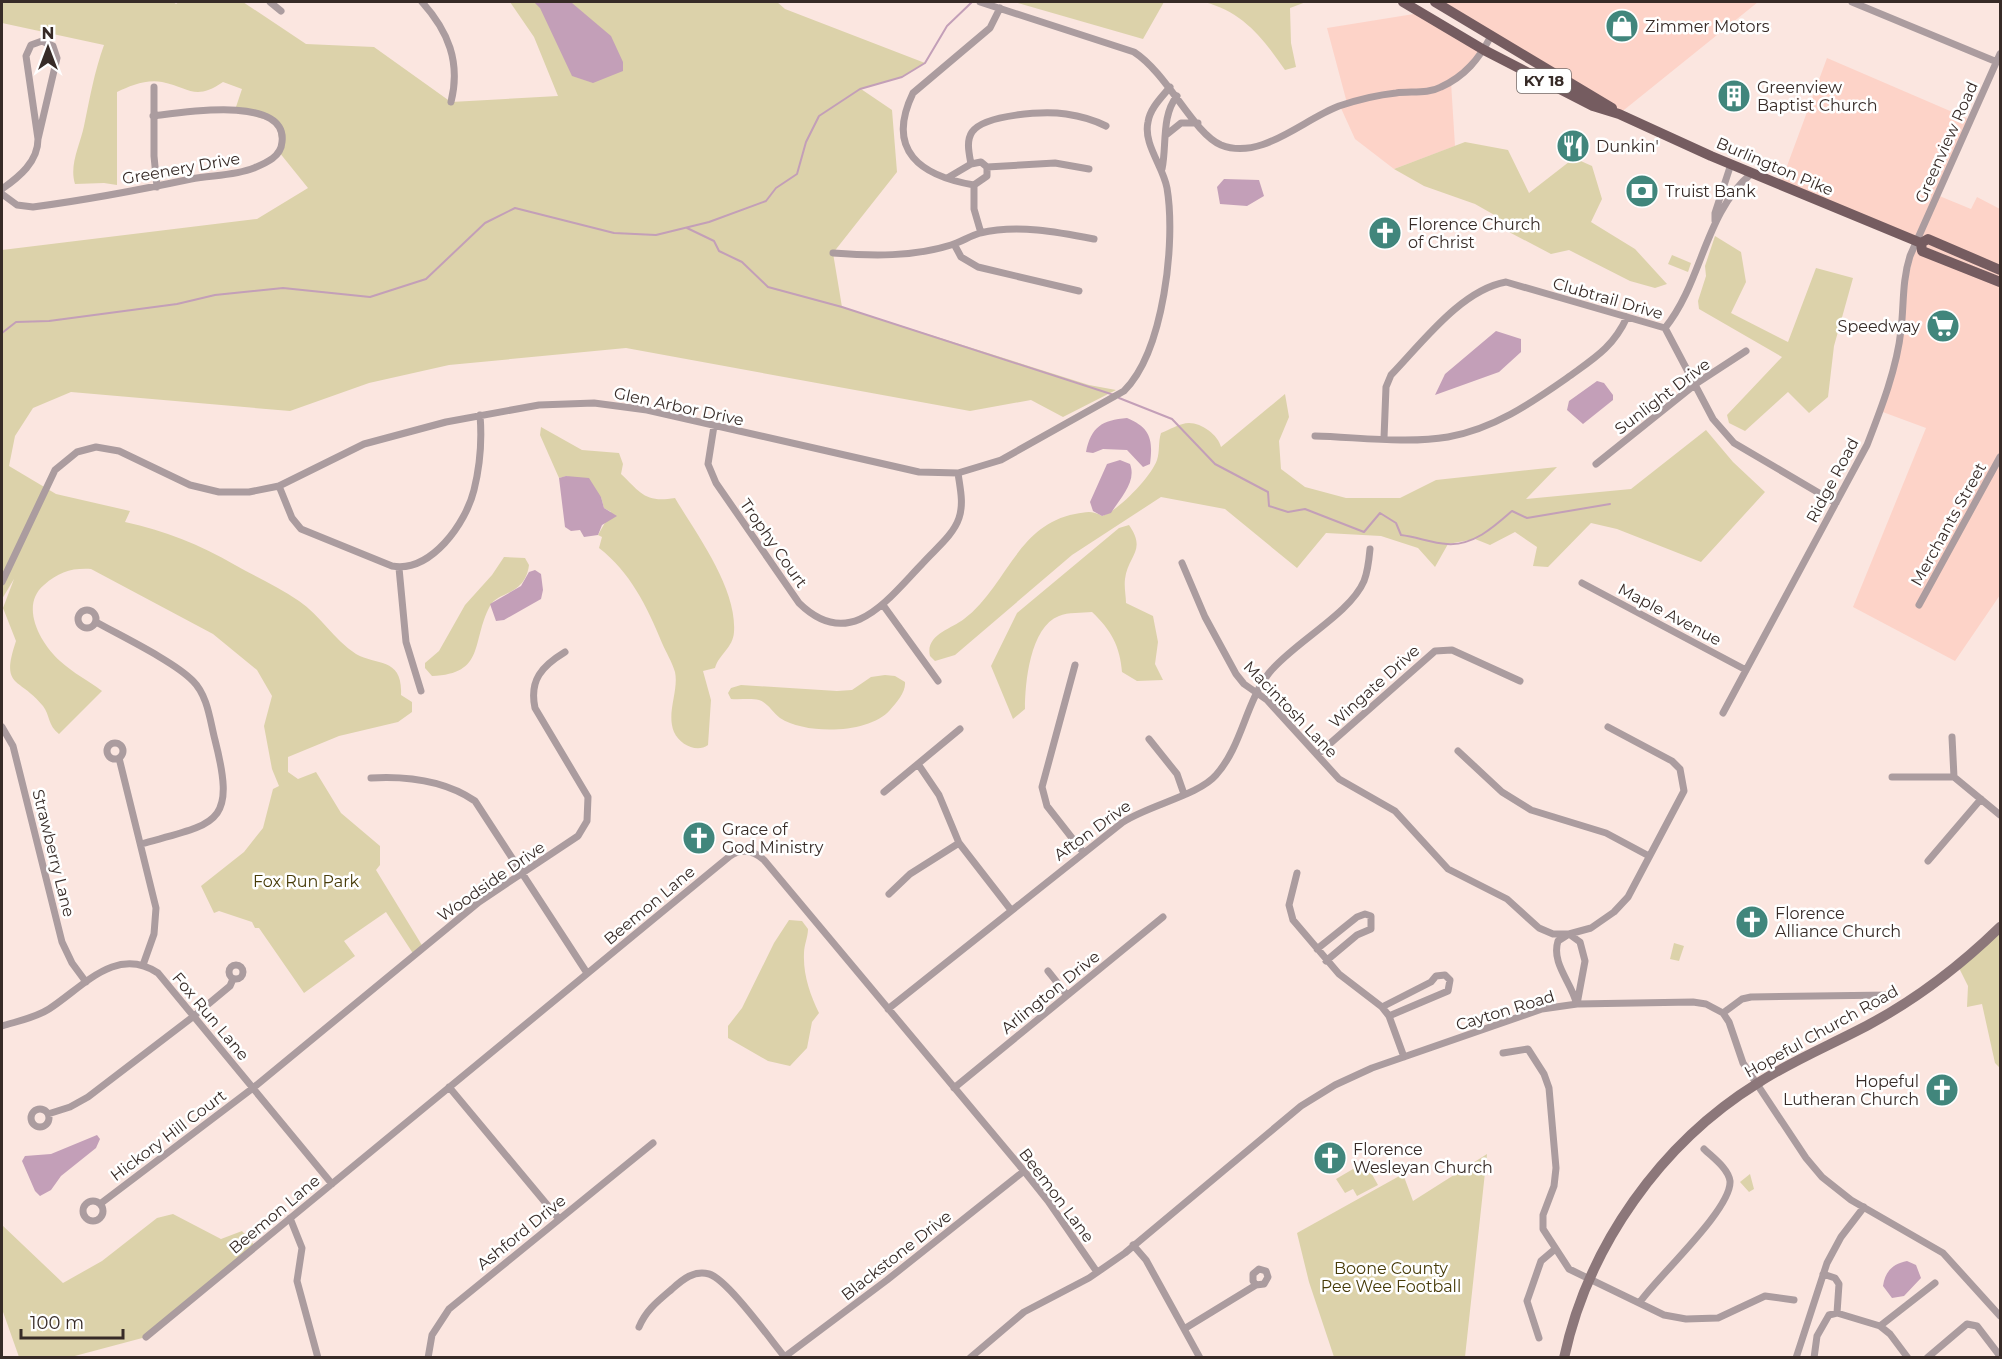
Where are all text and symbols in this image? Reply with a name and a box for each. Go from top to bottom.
shop icon: Zimmer Motors [1604,8,1640,44]
place label: Zimmer Motors [1645,17,1770,36]
north arrow [18,18,78,78]
text: N [42,24,54,43]
road number: KY 18 [1517,69,1571,93]
building icon: Greenview Baptist Church [1716,78,1752,114]
place label: Greenview Baptist Church [1757,78,1877,115]
street label: Greenview Road [1911,78,1982,206]
restaurant icon: Dunkin' [1555,128,1591,164]
street label: Burlington Pike [1713,133,1836,200]
place label: Dunkin' [1596,137,1659,156]
street label: Greenery Drive [121,149,242,188]
bank icon: Truist Bank [1624,173,1660,209]
place label: Truist Bank [1665,182,1756,201]
church icon: Florence Church of Christ [1367,215,1403,251]
place label: Florence Church of Christ [1408,215,1541,252]
street label: Clubtrail Drive [1551,274,1665,323]
supermarket icon: Speedway [1925,308,1961,344]
place label: Speedway [1838,317,1920,336]
street label: Sunlight Drive [1611,354,1714,438]
street label: Glen Arbor Drive [612,383,746,430]
street label: Ridge Road [1802,435,1863,526]
street label: Merchants Street [1907,459,1990,589]
street label: Trophy Court [736,495,812,592]
street label: Maple Avenue [1615,579,1725,650]
street label: Wingate Drive [1325,641,1423,732]
street label: Macintosh Lane [1240,657,1342,762]
street label: Strawberry Lane [28,787,79,919]
street label: Afton Drive [1050,796,1134,865]
church icon: Grace of God Ministry [681,820,717,856]
place label: Grace of God Ministry [722,820,824,857]
street label: Woodside Drive [434,837,549,925]
street label: Beemon Lane [600,862,699,949]
park label: Fox Run Park [253,872,360,891]
church icon: Florence Alliance Church [1734,904,1770,940]
place label: Florence Alliance Church [1775,904,1901,941]
street label: Arlington Drive [997,947,1103,1038]
street label: Fox Run Lane [168,968,253,1064]
street label: Hopeful Church Road [1741,981,1902,1082]
street label: Cayton Road [1453,986,1557,1035]
place label: Hopeful Lutheran Church [1783,1072,1919,1109]
church icon: Hopeful Lutheran Church [1924,1072,1960,1108]
street label: Hickory Hill Court [107,1085,230,1185]
church icon: Florence Wesleyan Church [1312,1140,1348,1176]
place label: Florence Wesleyan Church [1353,1140,1493,1177]
street label: Beemon Lane [1015,1145,1098,1246]
street label: Beemon Lane [225,1171,324,1258]
street label: Ashford Drive [473,1191,569,1274]
street label: Blackstone Drive [837,1206,955,1304]
park label: Boone County Pee Wee Football [1321,1259,1461,1296]
scale bar [21,1302,123,1340]
text: 100 m [30,1312,84,1334]

